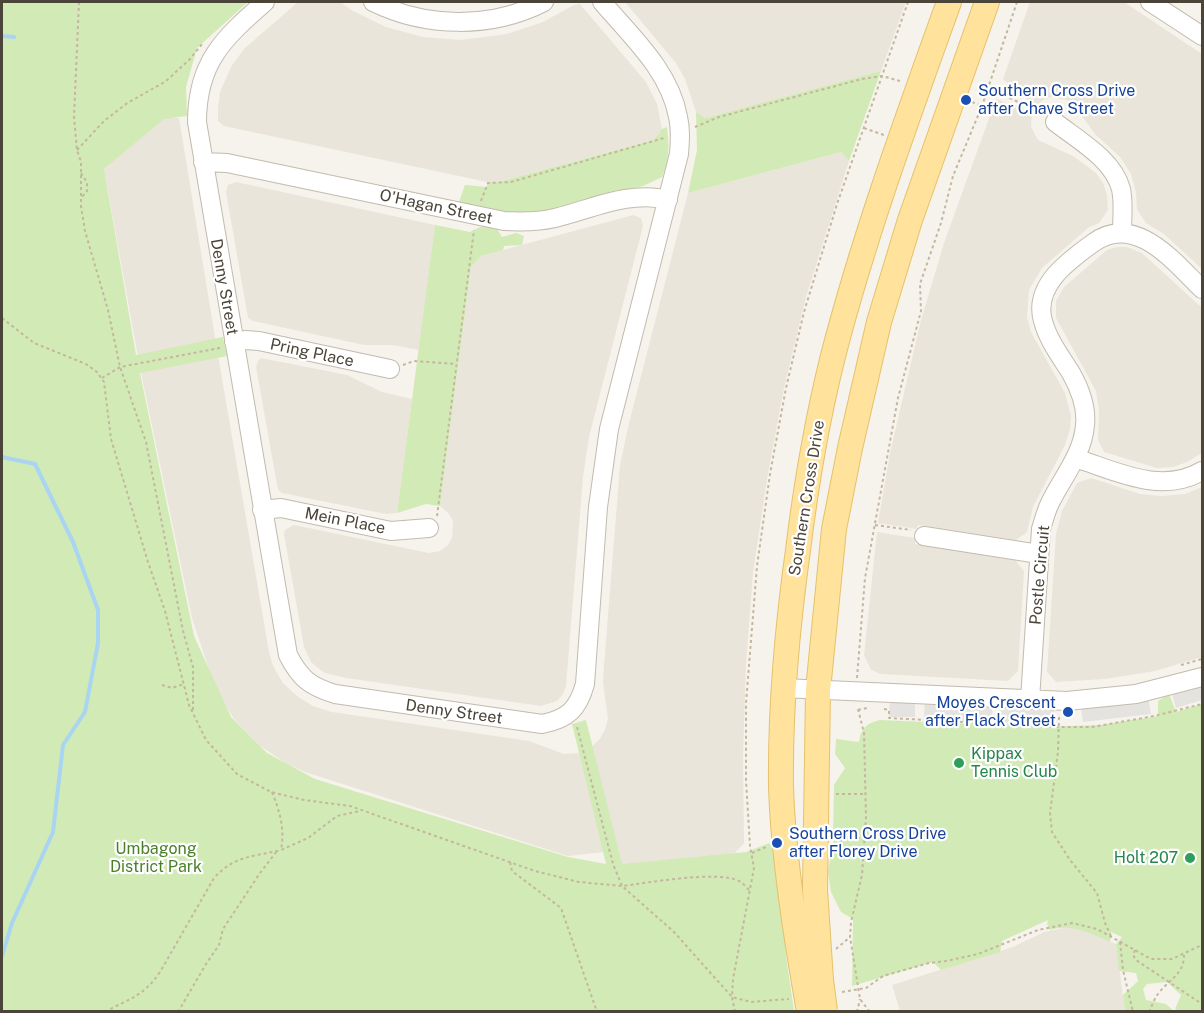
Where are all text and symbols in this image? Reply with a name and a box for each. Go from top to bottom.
place label: Southern Cross Drive after Chave Street [978,81,1135,119]
marker: Southern Cross Drive after Chave Street [959,93,973,107]
street label: O'Hagan Street [378,186,494,228]
street label: Denny Street [206,237,242,337]
street label: Pring Place [268,335,356,371]
street label: Southern Cross Drive [785,419,829,577]
street label: Mein Place [303,504,387,538]
street label: Postle Circuit [1026,524,1054,626]
place label: Moyes Crescent after Flack Street [925,693,1056,731]
street label: Denny Street [404,696,504,728]
marker: Moyes Crescent after Flack Street [1061,705,1075,719]
place label: Kippax Tennis Club [971,744,1057,782]
marker: Kippax Tennis Club [952,756,966,770]
place label: Southern Cross Drive after Florey Drive [789,824,946,862]
marker: Southern Cross Drive after Florey Drive [770,836,784,850]
park label: Umbagong District Park [110,839,202,877]
place label: Holt 207 [1114,848,1178,868]
marker: Holt 207 [1183,851,1197,865]

